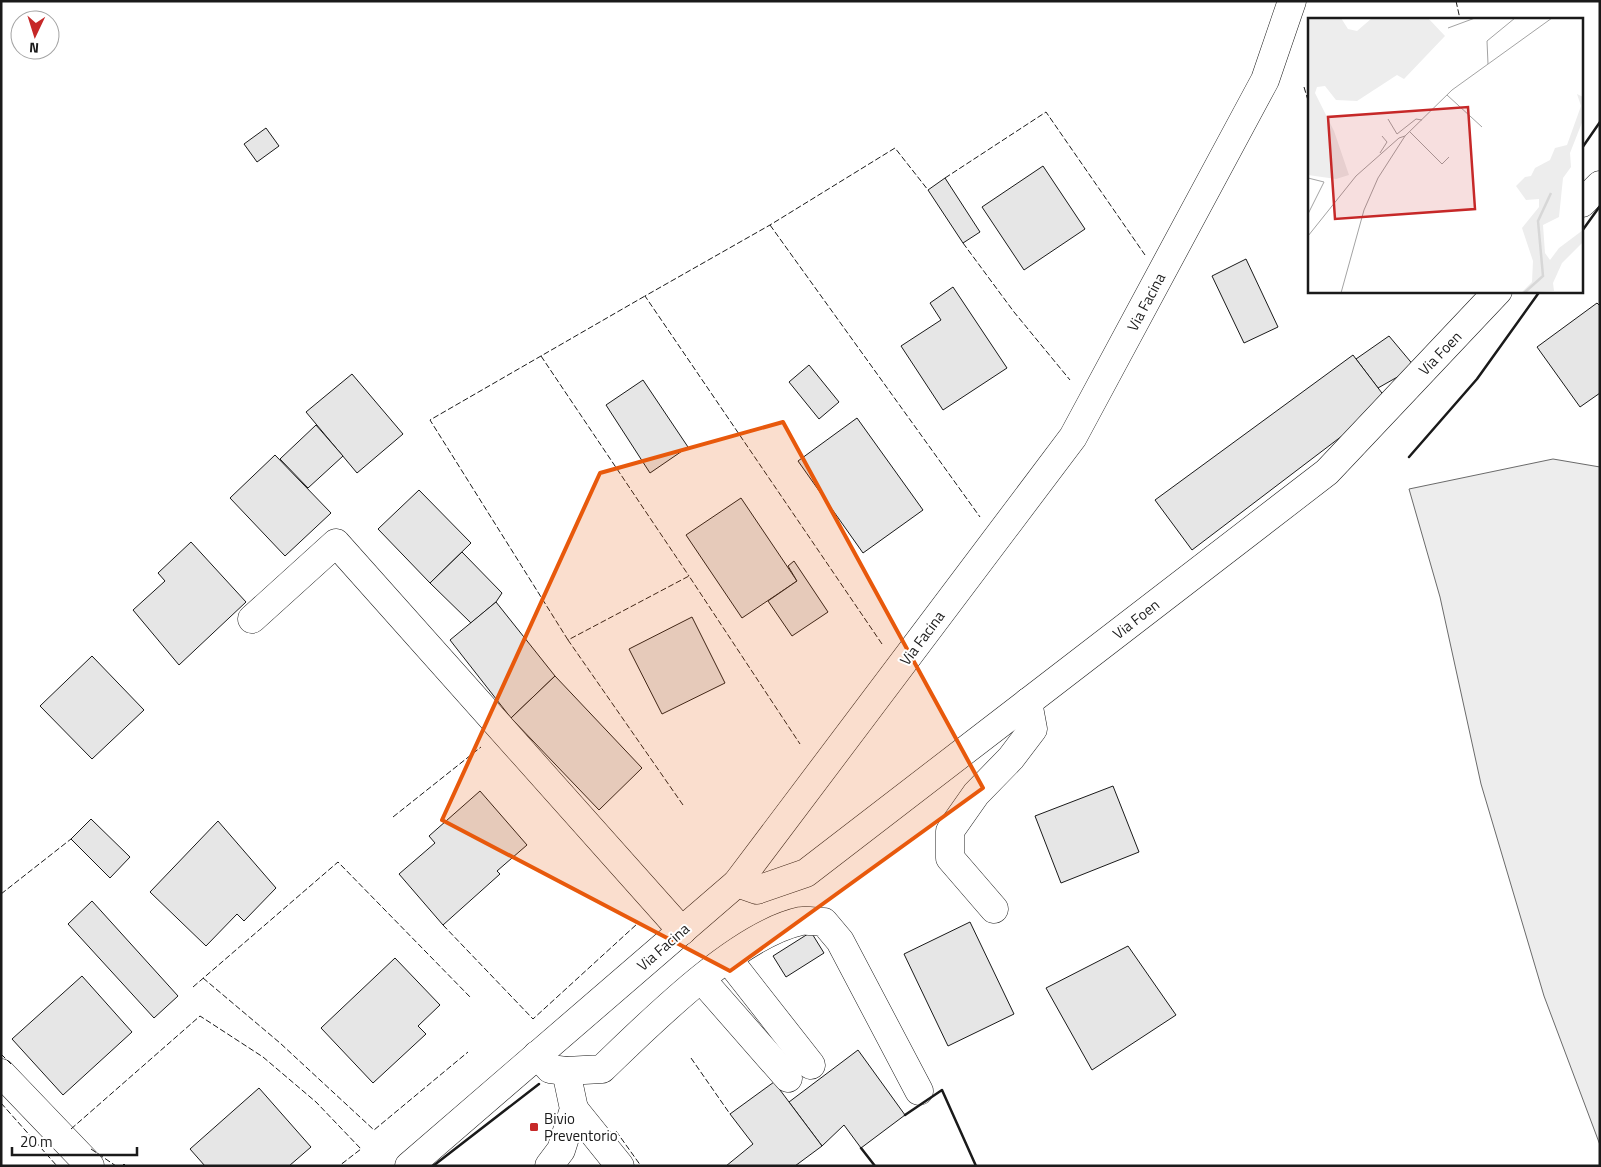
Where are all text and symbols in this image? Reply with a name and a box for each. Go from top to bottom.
north arrow [10,10,60,60]
inset map [1308,18,1584,292]
text: N [28,38,40,59]
street label: Via Facina [1121,268,1171,335]
street label: Via Foen [1413,326,1467,380]
street label: Via Foen [1108,593,1164,645]
street label: Via Facina [894,605,950,670]
street label: Via Facina [632,917,695,976]
place label: Bivio Preventorio [544,1107,618,1147]
marker: Bivio Preventorio [528,1121,540,1133]
scale bar [12,1124,138,1156]
text: 20 m [20,1130,53,1153]

